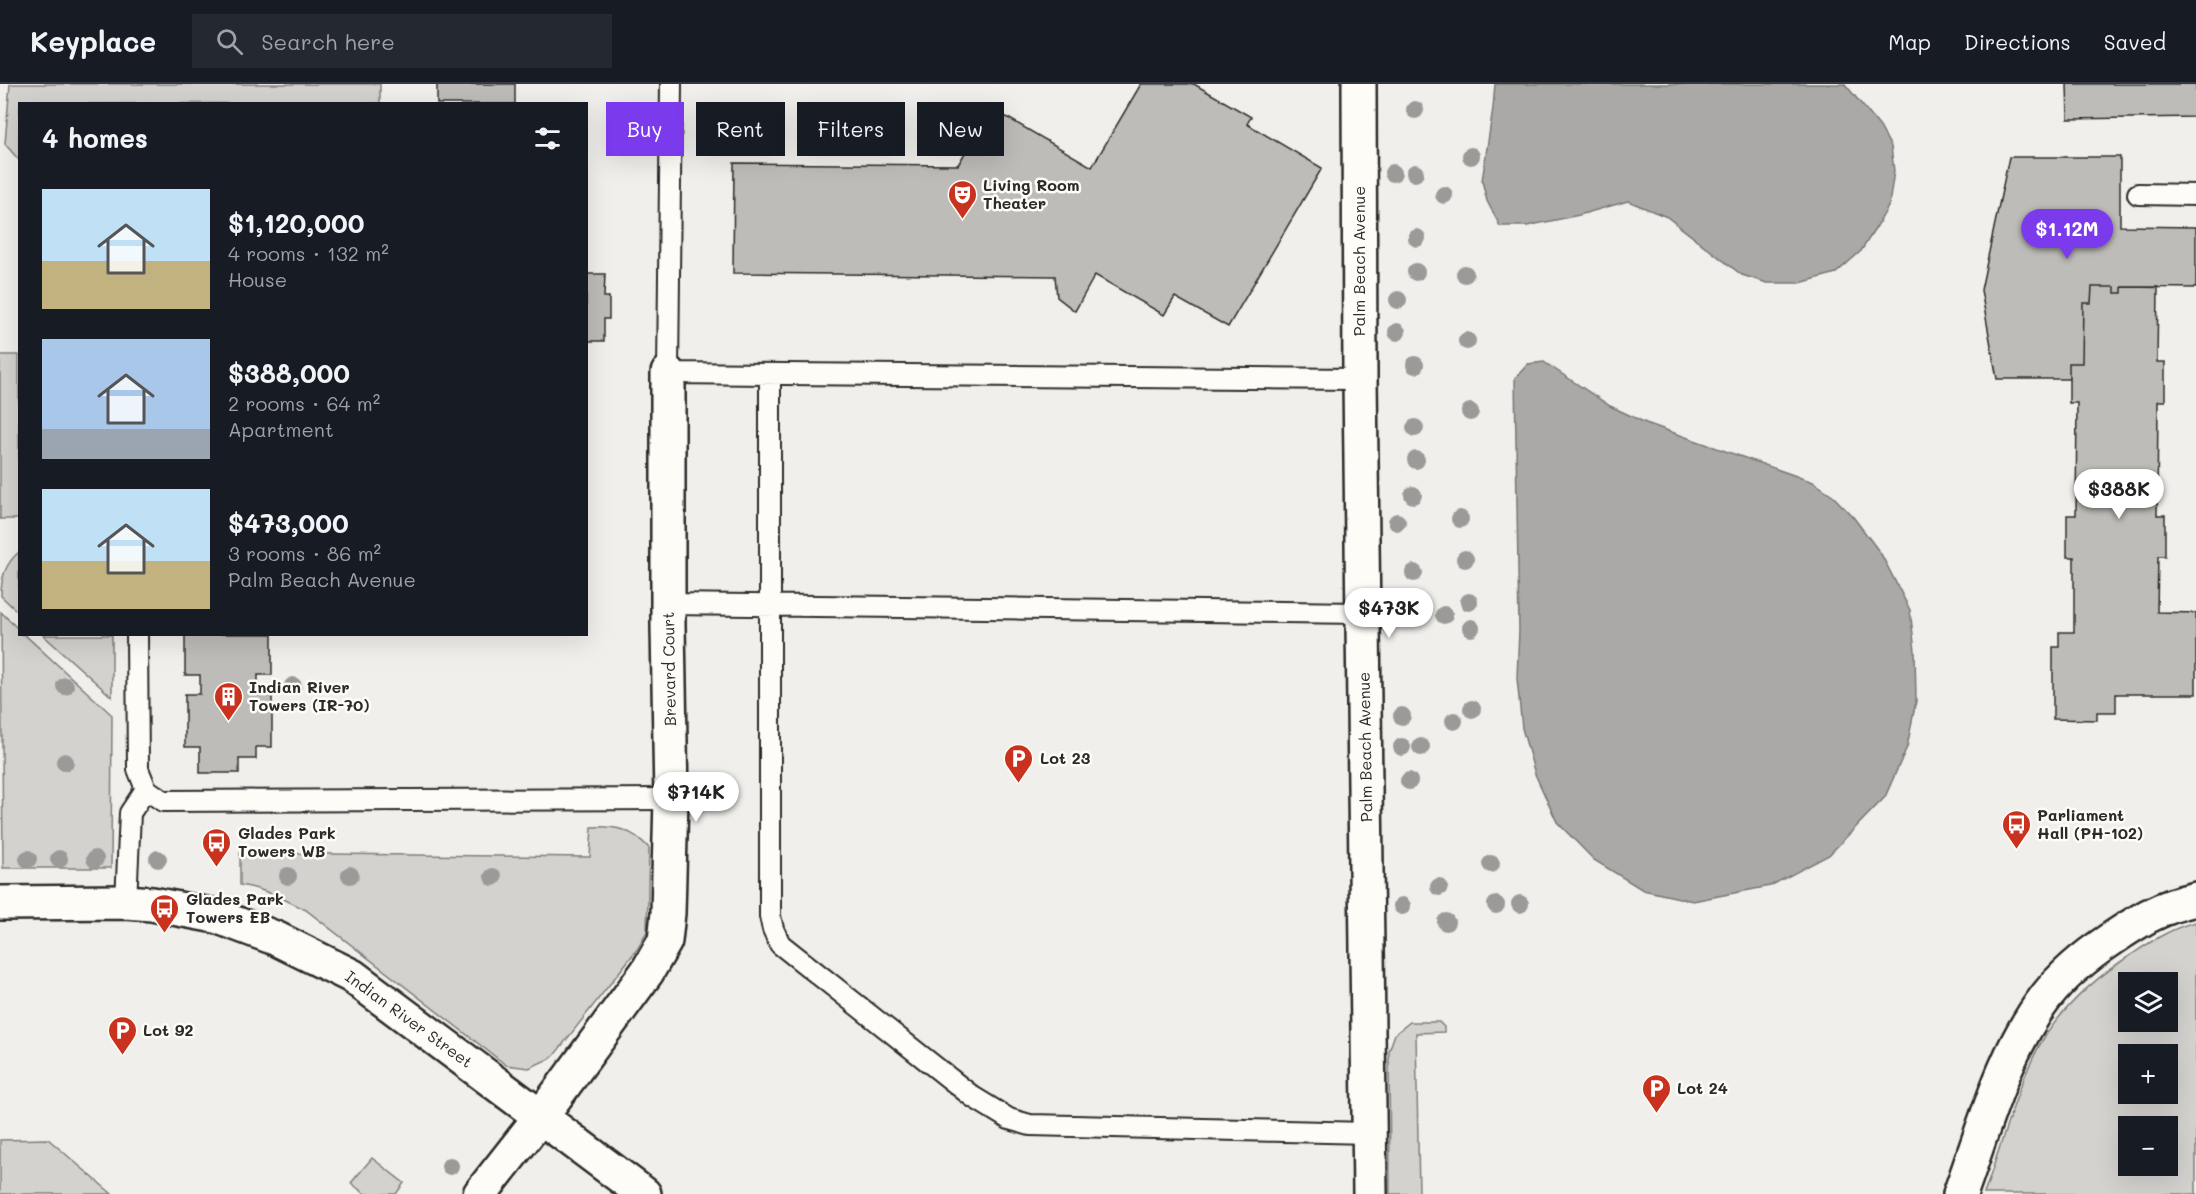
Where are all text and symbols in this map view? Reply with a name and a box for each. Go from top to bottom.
search box [192,14,612,68]
text: Keyplace [30,23,156,59]
icon: search [213,25,246,58]
text: Search here [261,27,395,56]
text: Map [1888,28,1931,55]
text: Directions [1964,28,2071,55]
text: Saved [2104,28,2166,55]
chip: Buy [606,102,684,156]
chip: Rent [696,102,785,156]
chip: Filters [797,102,905,156]
chip: New [917,102,1004,156]
text: 4 homes [42,121,148,155]
icon: filters [531,122,564,155]
place label: Living Room Theater [983,174,1079,213]
theatre icon: Living Room Theater [946,178,978,220]
street label: Palm Beach Avenue [1348,186,1369,336]
text: $1,120,000 [228,206,364,240]
pin: $1.12M [2018,209,2116,260]
icon: home [90,213,162,285]
text: $1.12M [2035,215,2099,241]
text: 4 rooms · 132 m² [228,240,389,266]
text: House [228,266,287,292]
text: $388,000 [228,356,350,390]
icon: home [90,363,162,435]
text: 2 rooms · 64 m² [228,390,380,416]
text: Apartment [228,416,334,442]
pin: $388K [2077,469,2161,520]
text: $388K [2088,475,2150,501]
text: $473,000 [228,506,349,540]
icon: home [90,513,162,585]
text: 3 rooms · 86 m² [228,540,381,566]
text: Palm Beach Avenue [228,566,416,592]
pin: $473K [1347,588,1431,639]
text: $473K [1358,594,1420,620]
street label: Brevard Court [657,612,680,726]
street label: Palm Beach Avenue [1353,672,1376,822]
place label: Indian River Towers (IR-70) [249,676,369,715]
building icon: Indian River Towers (IR-70) [212,680,244,722]
parking icon: Lot 23 [1003,742,1035,784]
place label: Lot 23 [1040,747,1091,768]
pin: $714K [654,772,738,823]
text: $714K [667,778,725,804]
place label: Parliament Hall (PH-102) [2037,804,2143,843]
bus stop icon: Parliament Hall (PH-102) [2000,808,2032,850]
place label: Glades Park Towers WB [238,822,336,861]
bus stop icon: Glades Park Towers WB [201,826,233,868]
place label: Glades Park Towers EB [186,888,284,927]
bus stop icon: Glades Park Towers EB [149,892,181,934]
street label: Indian River Street [341,965,477,1072]
map controls [2118,972,2178,1176]
button: layers [2118,972,2178,1032]
parking icon: Lot 92 [106,1014,138,1056]
place label: Lot 92 [143,1019,193,1040]
button: + [2118,1044,2178,1104]
parking icon: Lot 24 [1640,1072,1672,1114]
place label: Lot 24 [1677,1077,1728,1098]
button: − [2118,1116,2178,1176]

